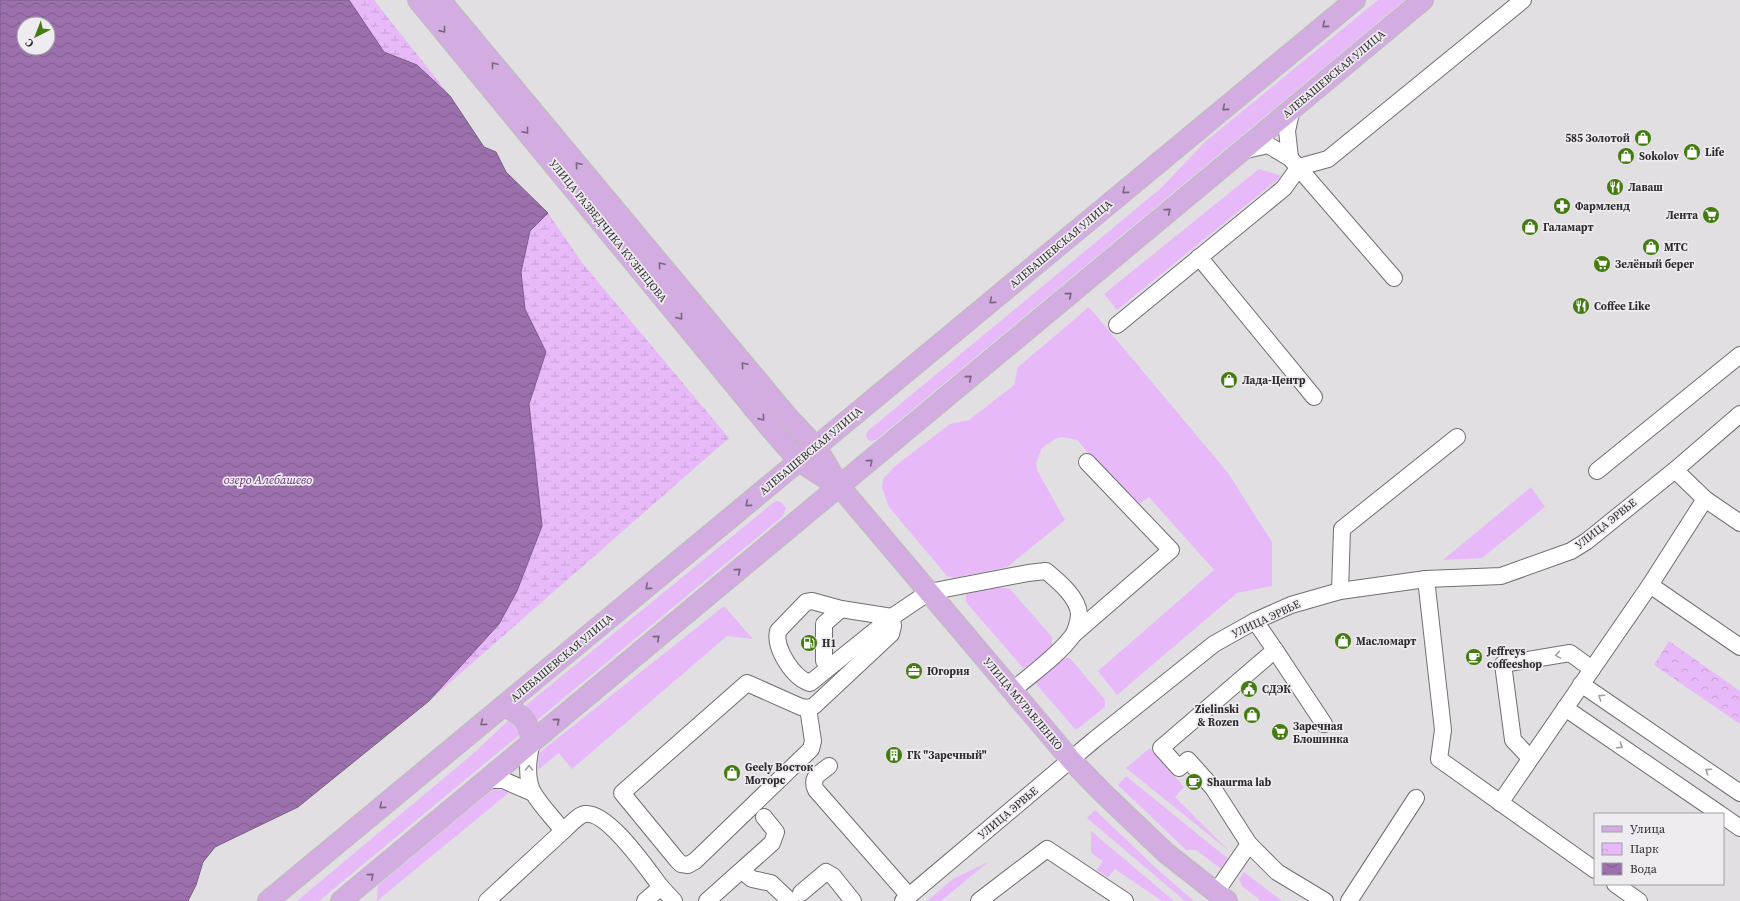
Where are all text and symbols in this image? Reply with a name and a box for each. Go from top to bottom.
north arrow [16,16,56,56]
one-way arrow [1322,20,1329,27]
one-way arrow [439,26,446,33]
street label: АЛЕБАШЕВСКАЯ УЛИЦА [1279,26,1389,121]
text: С [22,35,37,51]
one-way arrow [492,63,499,70]
one-way arrow [1222,103,1229,110]
one-way arrow [521,126,528,133]
shop icon: 585 Золотой [1633,128,1653,148]
place label: 585 Золотой [1565,131,1630,146]
shop icon: Life [1682,142,1702,162]
place label: Life [1705,145,1725,160]
shop icon: Sokolov [1616,146,1636,166]
place label: Sokolov [1639,149,1679,164]
street label: УЛИЦА РАЗВЕДЧИКА КУЗНЕЦОВА [546,156,671,306]
one-way arrow [575,163,582,170]
restaurant icon: Лаваш [1605,177,1625,197]
place label: Лаваш [1628,180,1663,195]
one-way arrow [1122,186,1129,193]
street label: АЛЕБАШЕВСКАЯ УЛИЦА [1006,196,1116,291]
pharmacy icon: Фармленд [1552,196,1572,216]
place label: Фармленд [1575,199,1630,214]
supermarket icon: Лента [1701,205,1721,225]
place label: Лента [1666,208,1698,223]
one-way arrow [1164,209,1171,216]
shop icon: Галамарт [1520,217,1540,237]
place label: Галамарт [1543,220,1594,235]
shop icon: МТС [1641,237,1661,257]
place label: МТС [1664,240,1688,255]
supermarket icon: Зелёный берег [1592,254,1612,274]
place label: Зелёный берег [1615,257,1694,272]
one-way arrow [659,262,666,270]
one-way arrow [1064,292,1071,299]
one-way arrow [990,296,997,303]
restaurant icon: Coffee Like [1571,296,1591,316]
place label: Coffee Like [1594,299,1650,314]
one-way arrow [675,313,682,320]
one-way arrow [742,362,749,369]
shop icon: Лада-Центр [1219,370,1239,390]
place label: Лада-Центр [1242,373,1306,388]
one-way arrow [965,376,972,383]
street label: АЛЕБАШЕВСКАЯ УЛИЦА [756,403,866,498]
one-way arrow [758,413,765,420]
one-way arrow [865,459,872,466]
water label: озеро Алебашево [224,472,312,488]
street label: УЛИЦА ЭРВЬЕ [1572,495,1640,553]
one-way arrow [745,499,752,506]
one-way arrow [733,569,740,576]
one-way arrow [645,582,652,589]
street label: УЛИЦА ЭРВЬЕ [1229,596,1303,641]
street label: АЛЕБАШЕВСКАЯ УЛИЦА [507,610,617,705]
shop icon: Масломарт [1333,631,1353,651]
fuel station icon: Н1 [799,633,819,653]
place label: Масломарт [1356,634,1416,649]
one-way arrow [653,636,660,643]
place label: Н1 [822,636,836,651]
place label: Jeffreys coffeeshop [1486,644,1542,672]
cafe icon: Jeffreys coffeeshop [1464,647,1484,667]
one-way arrow [1555,650,1561,659]
street label: УЛИЦА МУРАВЛЕНКО [980,655,1066,753]
office icon: Югория [904,661,924,681]
place label: Югория [927,664,970,679]
public building icon: СДЭК [1239,679,1259,699]
place label: СДЭК [1262,682,1291,697]
one-way arrow [1598,695,1605,702]
place label: Zielinski & Rozen [1195,702,1240,730]
shop icon: Zielinski & Rozen [1242,705,1262,725]
one-way arrow [480,719,487,726]
one-way arrow [553,719,560,726]
place label: Заречная Блошинка [1293,719,1349,747]
supermarket icon: Заречная Блошинка [1270,722,1290,742]
one-way arrow [1616,741,1623,748]
building icon: ГК "Заречный" [884,745,904,765]
place label: ГК "Заречный" [907,748,987,763]
place label: Geely Восток Моторс [745,760,814,788]
shop icon: Geely Восток Моторс [722,763,742,783]
one-way arrow [525,765,533,771]
one-way arrow [1705,768,1712,776]
cafe icon: Shaurma lab [1184,772,1204,792]
place label: Shaurma lab [1207,775,1272,790]
street label: УЛИЦА ЭРВЬЕ [975,783,1041,843]
one-way arrow [380,802,387,809]
legend [1594,813,1724,885]
text: Улица [1630,821,1666,837]
text: Парк [1630,841,1659,857]
text: Вода [1630,861,1658,877]
one-way arrow [367,874,374,881]

